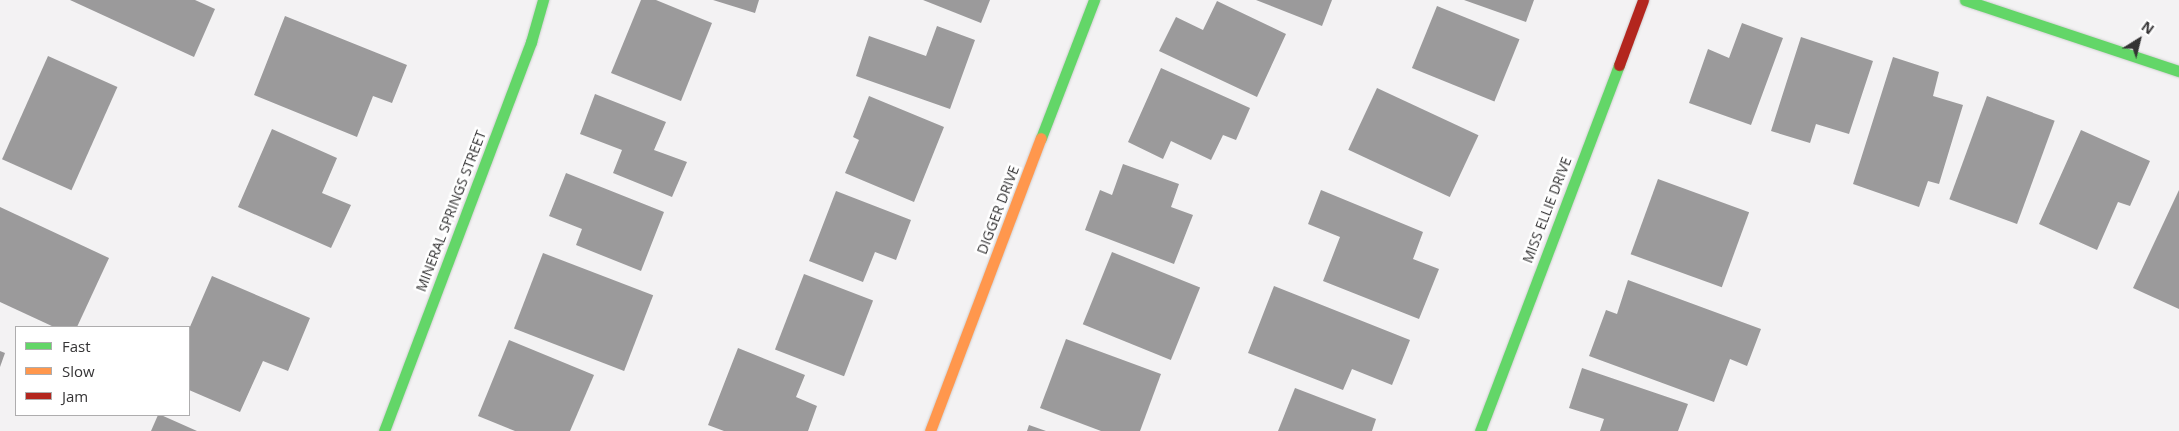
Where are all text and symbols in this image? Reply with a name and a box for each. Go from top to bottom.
north arrow [2114,15,2164,65]
text: N [2138,16,2158,38]
street label: MINERAL SPRINGS STREET [412,128,490,294]
street label: MISS ELLIE DRIVE [1519,155,1575,265]
street label: DIGGER DRIVE [973,163,1023,257]
legend [15,326,190,416]
text: Fast [62,336,91,356]
text: Slow [62,361,95,381]
text: Jam [62,386,88,406]

